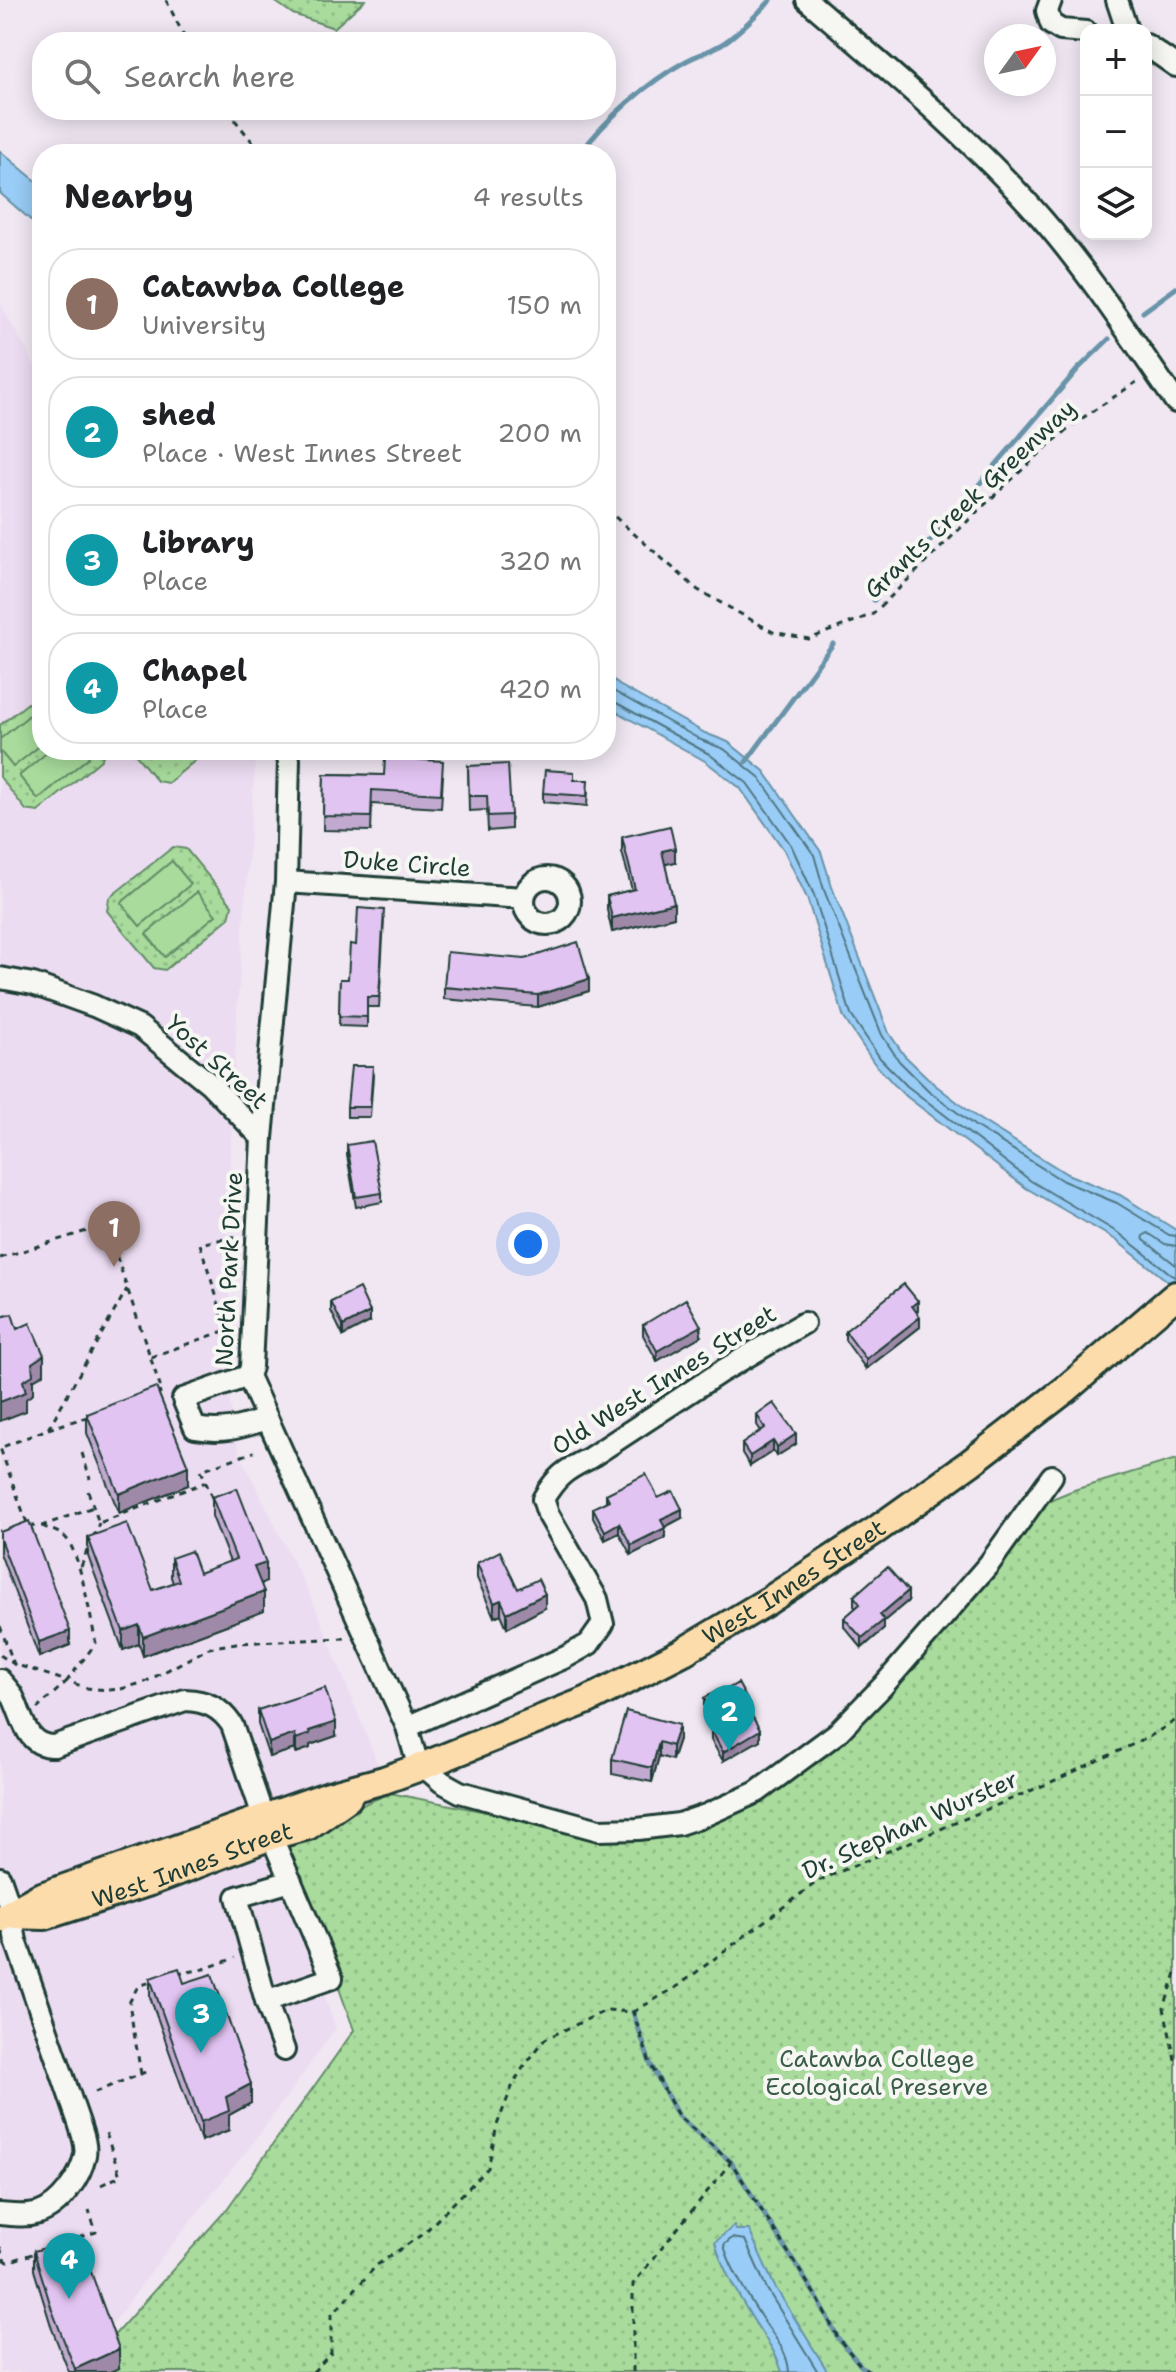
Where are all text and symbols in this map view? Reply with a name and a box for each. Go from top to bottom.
north arrow [984,24,1056,96]
map controls [1080,24,1152,240]
button: + [1080,24,1152,96]
search box [32,32,616,120]
icon: search [60,54,104,98]
text: Search here [124,56,295,97]
button: − [1080,96,1152,168]
button: layers [1080,168,1152,240]
text: Nearby [64,173,194,219]
text: 4 results [472,179,584,214]
text: Catawba College [142,266,405,307]
text: 1 [86,287,98,322]
text: 150 m [506,287,582,322]
text: University [142,307,266,342]
street label: Grants Creek Greenway [857,392,1083,606]
text: shed [142,394,216,435]
text: 2 [83,415,101,450]
text: 200 m [497,415,582,450]
text: Place · West Innes Street [142,435,462,470]
text: Library [142,522,255,563]
text: 3 [83,543,101,578]
text: 320 m [499,543,582,578]
text: Place [142,563,208,598]
text: Chapel [142,650,247,691]
text: 4 [83,671,101,706]
text: 420 m [499,671,582,706]
text: Place [142,691,208,726]
street label: Duke Circle [342,844,472,884]
street label: Yost Street [159,1008,275,1116]
street label: North Park Drive [208,1171,250,1367]
pin: 1 [88,1201,140,1267]
your location [508,1224,548,1264]
street label: Old West Innes Street [546,1298,782,1462]
street label: West Innes Street [697,1512,892,1652]
pin: 2 [703,1685,755,1751]
street label: Dr. Stephan Wurster [797,1763,1023,1887]
street label: West Innes Street [88,1815,296,1916]
pin: 3 [175,1987,227,2053]
park label: Catawba College Ecological Preserve [765,2043,989,2103]
pin: 4 [43,2233,95,2299]

